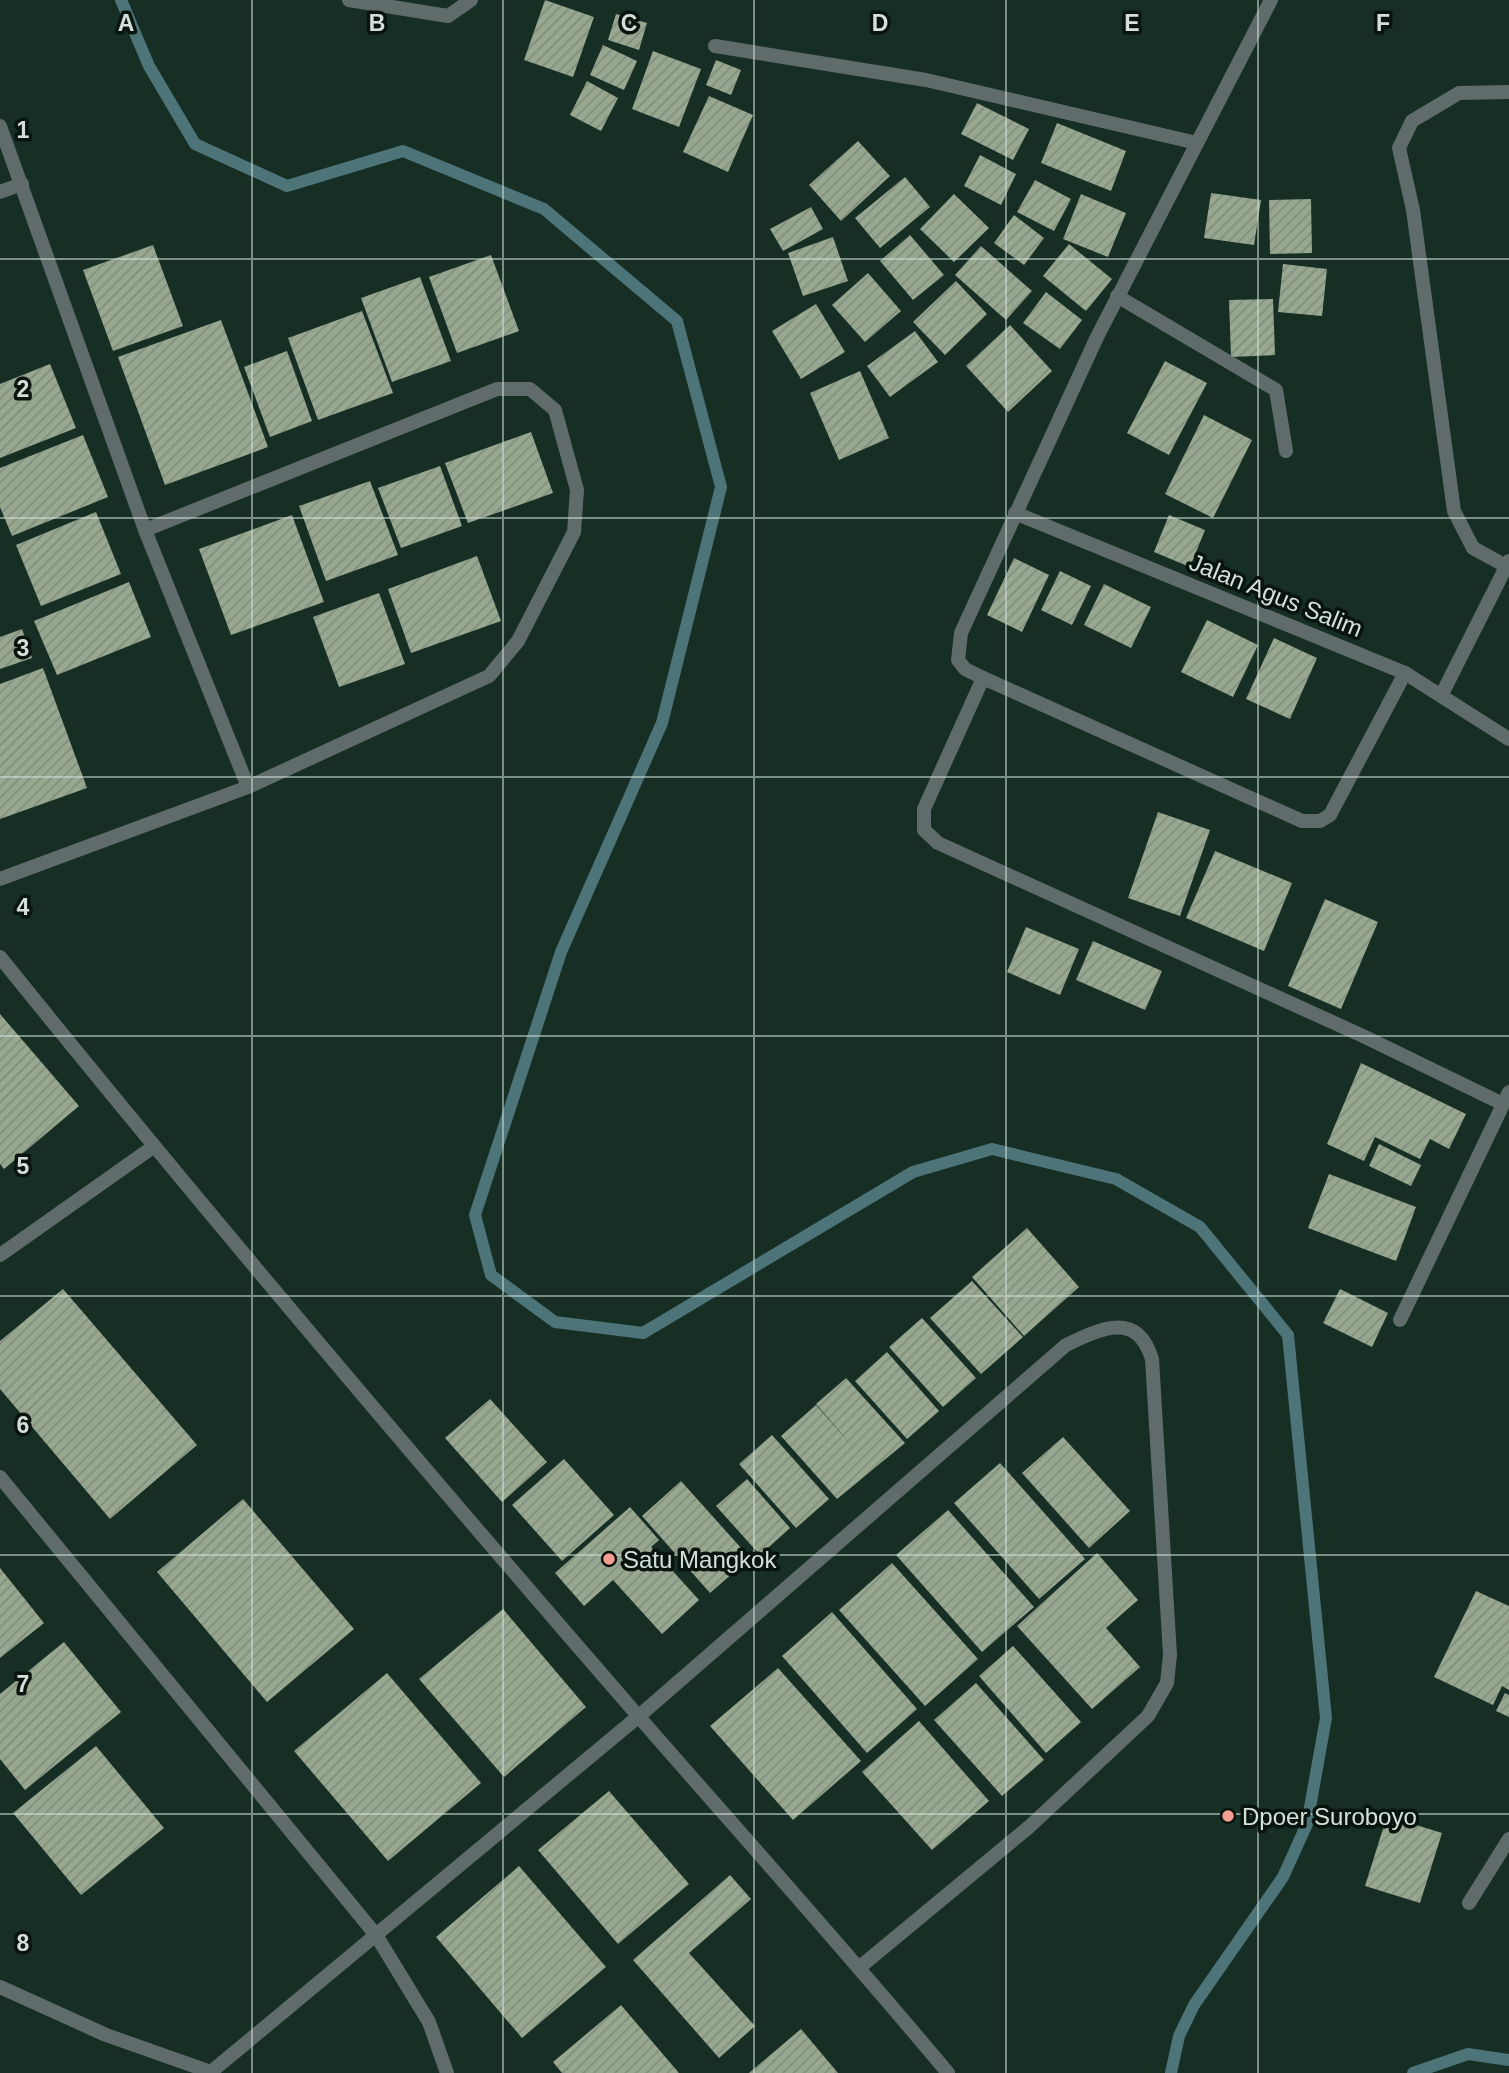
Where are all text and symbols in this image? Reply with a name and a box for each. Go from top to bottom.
text: A [118,10,134,36]
text: B [369,10,385,36]
text: C [621,10,637,36]
text: D [872,10,888,36]
text: E [1124,10,1140,36]
text: F [1376,10,1390,36]
text: 1 [17,117,30,143]
text: 2 [17,376,29,402]
street label: Jalan Agus Salim [1186,548,1366,642]
text: 3 [17,635,29,661]
text: 4 [17,894,30,920]
text: 5 [17,1153,30,1179]
text: 6 [17,1412,29,1438]
place label: Satu Mangkok [623,1546,777,1573]
marker: Satu Mangkok [601,1551,617,1567]
text: 7 [17,1671,29,1697]
place label: Dpoer Suroboyo [1242,1803,1417,1830]
marker: Dpoer Suroboyo [1220,1808,1236,1824]
text: 8 [17,1930,30,1956]

